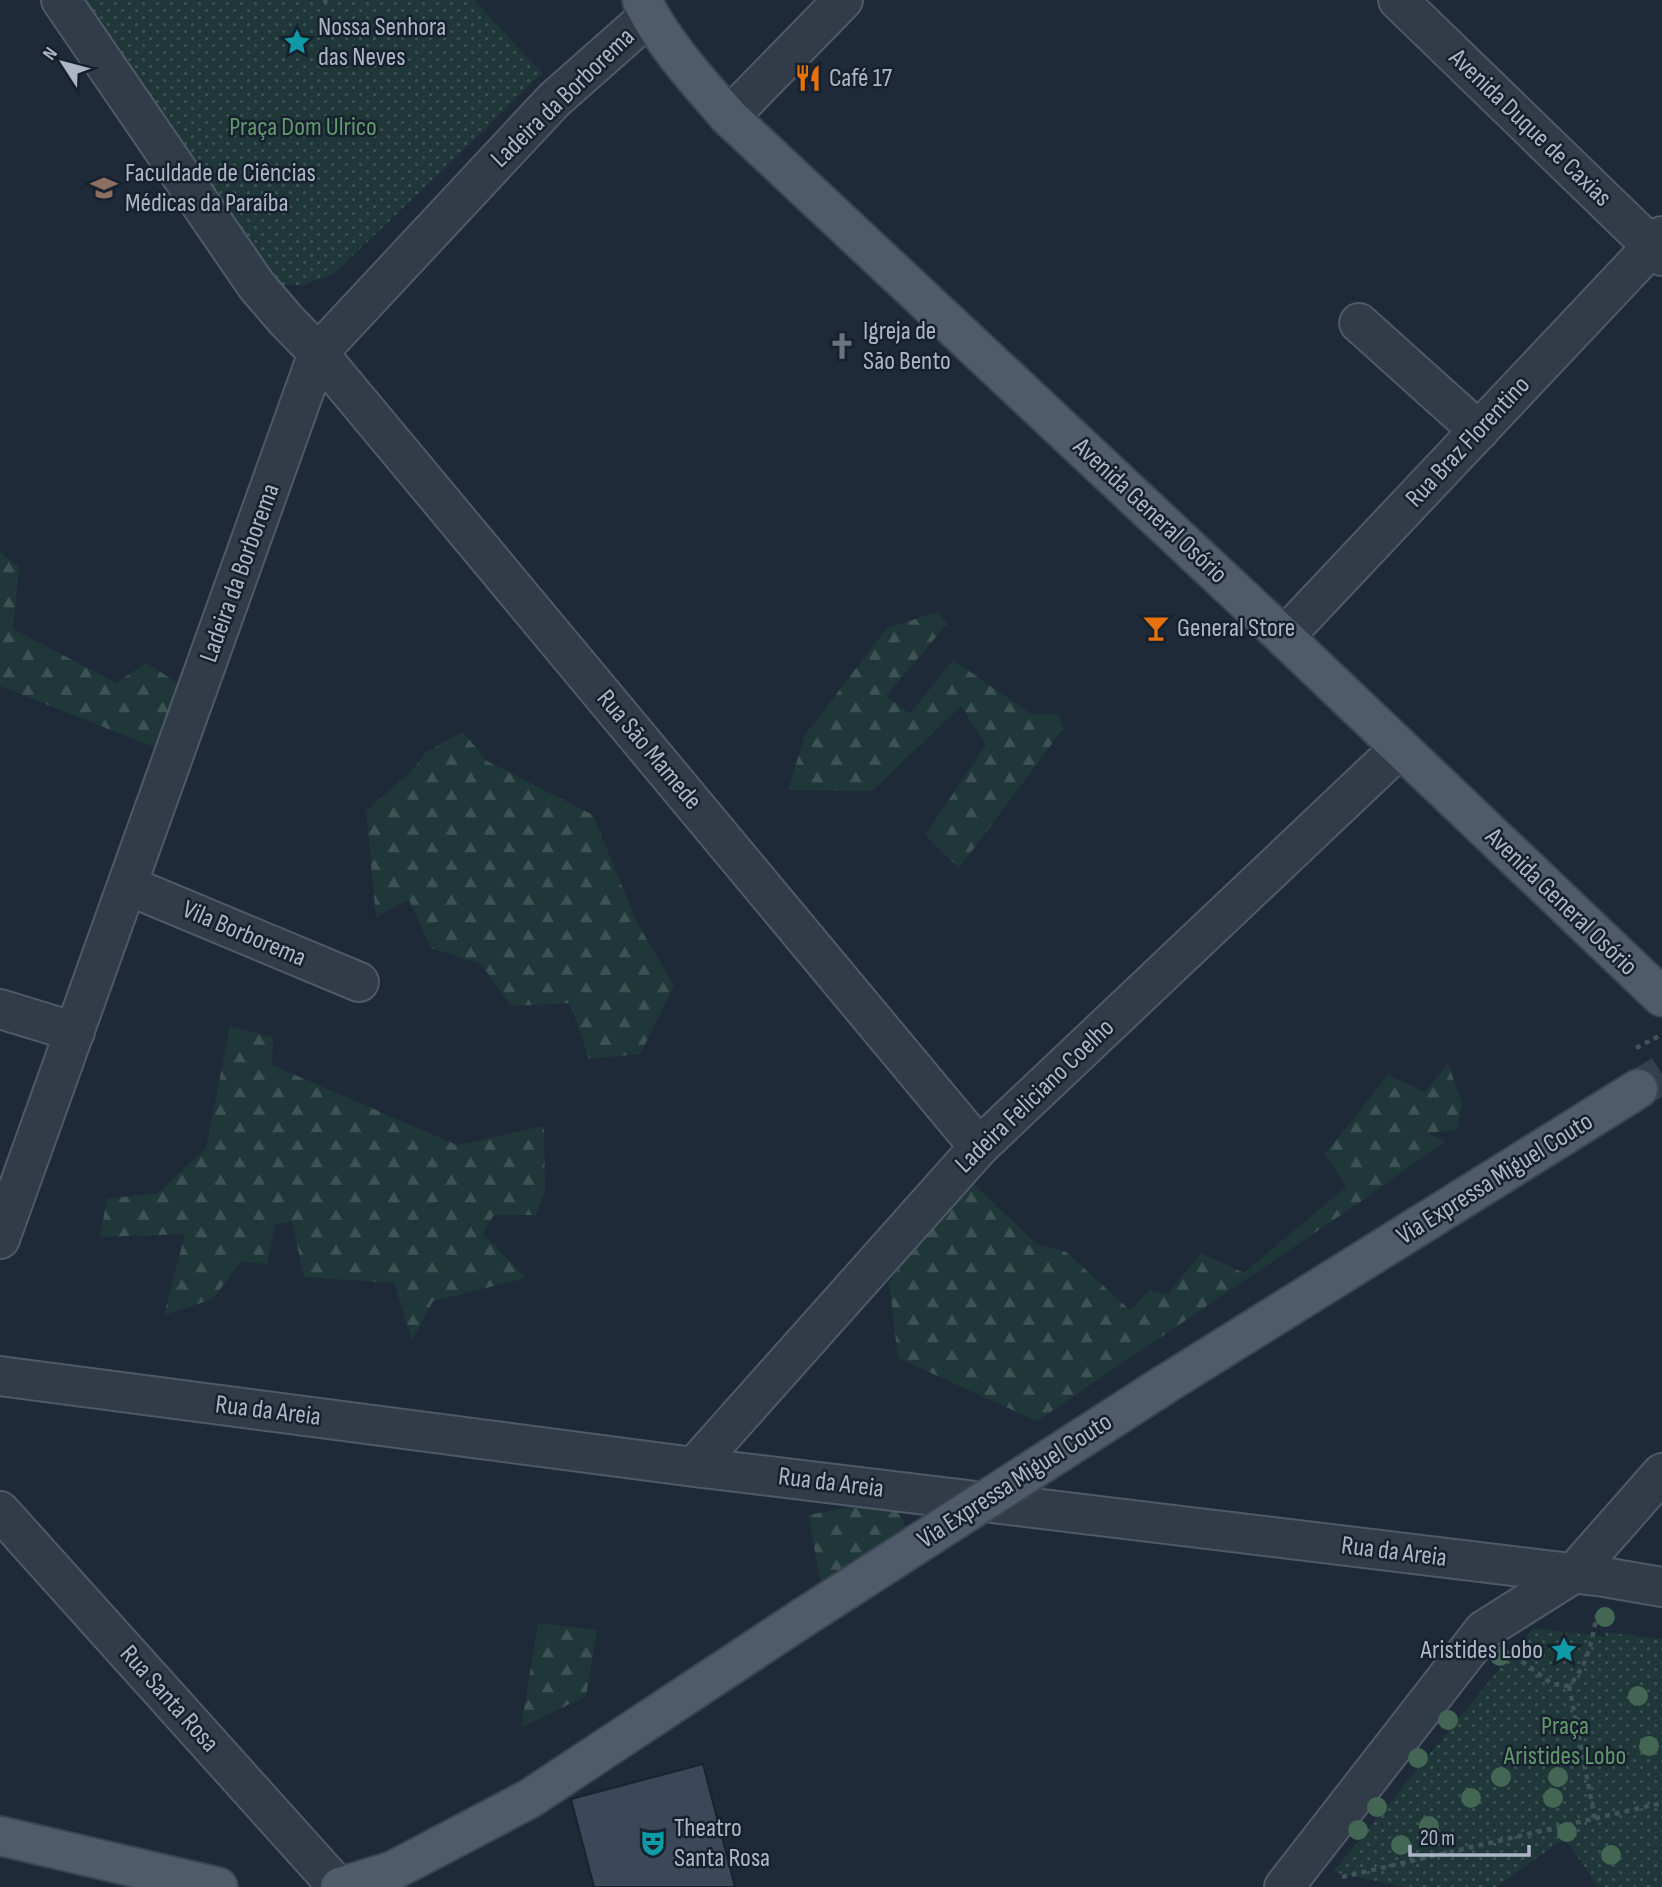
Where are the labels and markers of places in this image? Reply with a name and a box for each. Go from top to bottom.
place label: Nossa Senhora das Neves [318,12,446,73]
place icon: Nossa Senhora das Neves [282,27,312,57]
restaurant icon: Café 17 [793,63,823,93]
place label: Café 17 [829,63,893,94]
place label: Faculdade de Ciências Médicas da Paraíba [125,158,316,219]
school or university icon: Faculdade de Ciências Médicas da Paraíba [89,173,119,203]
place label: Igreja de São Bento [863,316,951,377]
church icon: Igreja de São Bento [827,331,857,361]
bar icon: General Store [1141,613,1171,643]
place label: General Store [1177,613,1295,644]
place label: Aristides Lobo [1420,1635,1543,1666]
place icon: Aristides Lobo [1549,1635,1579,1665]
place label: Theatro Santa Rosa [674,1813,770,1874]
theatre icon: Theatro Santa Rosa [638,1828,668,1858]

